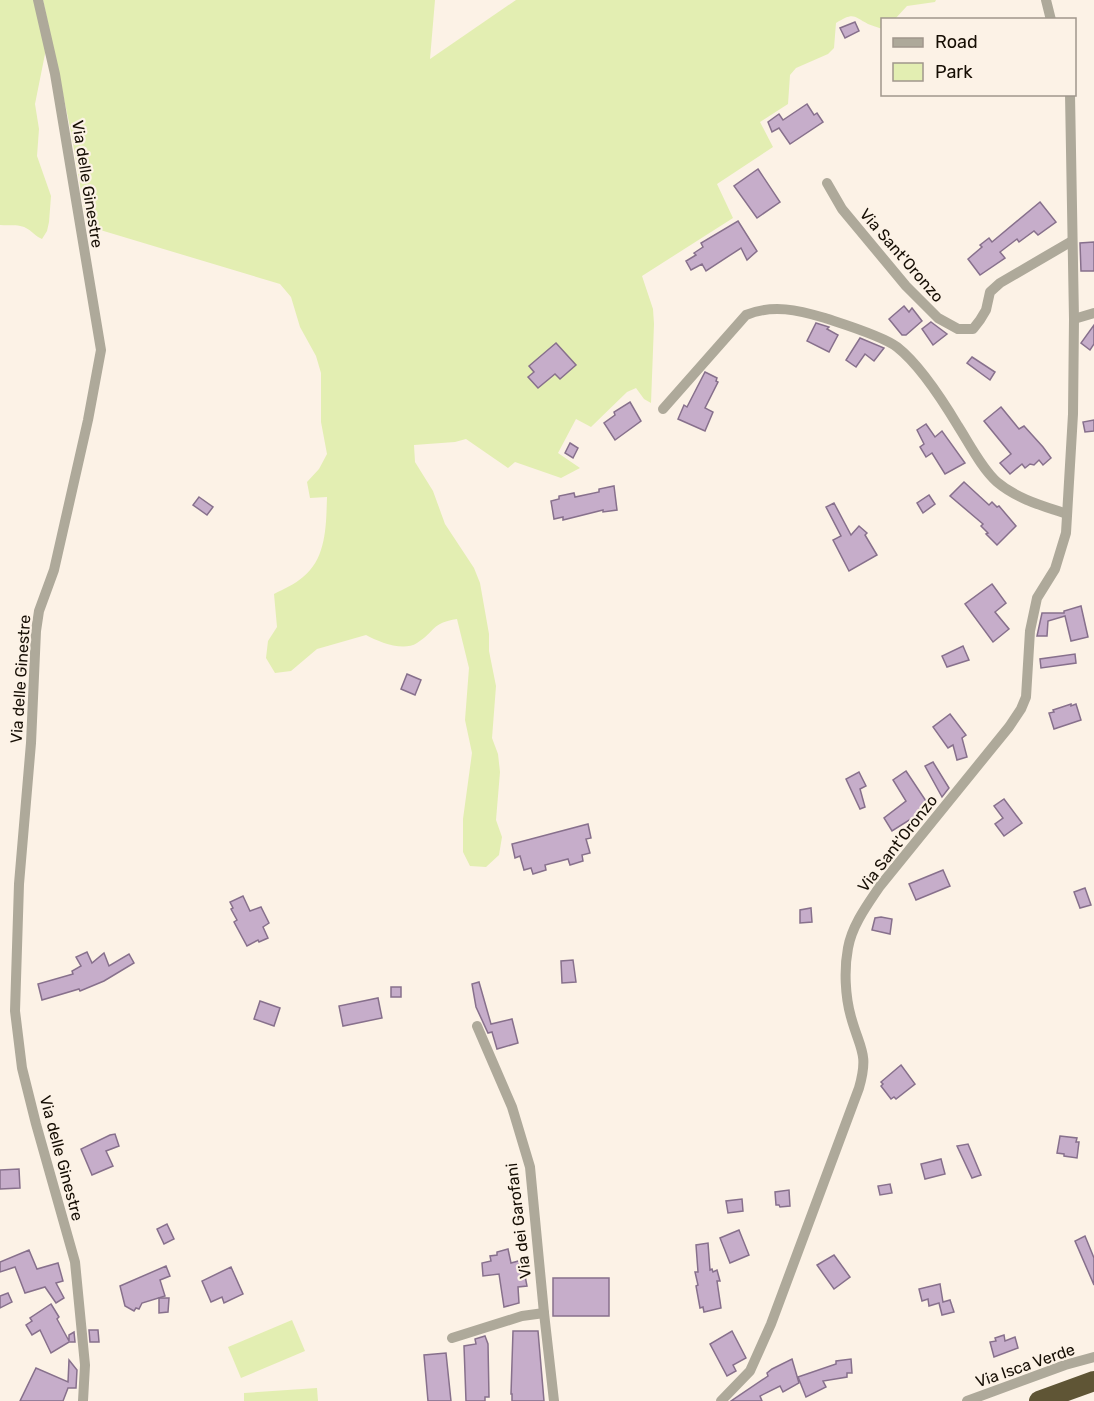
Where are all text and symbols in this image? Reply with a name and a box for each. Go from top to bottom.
legend [881,18,1076,96]
text: Road [935,31,978,53]
text: Park [935,61,973,83]
street label: Via delle Ginestre [68,119,107,249]
street label: Via Sant'Oronzo [856,205,948,306]
street label: Via delle Ginestre [7,614,34,744]
street label: Via Sant'Oronzo [854,791,941,896]
street label: Via delle Ginestre [36,1093,87,1223]
street label: Via dei Garofani [502,1162,535,1280]
street label: Via Isca Verde [973,1340,1077,1391]

